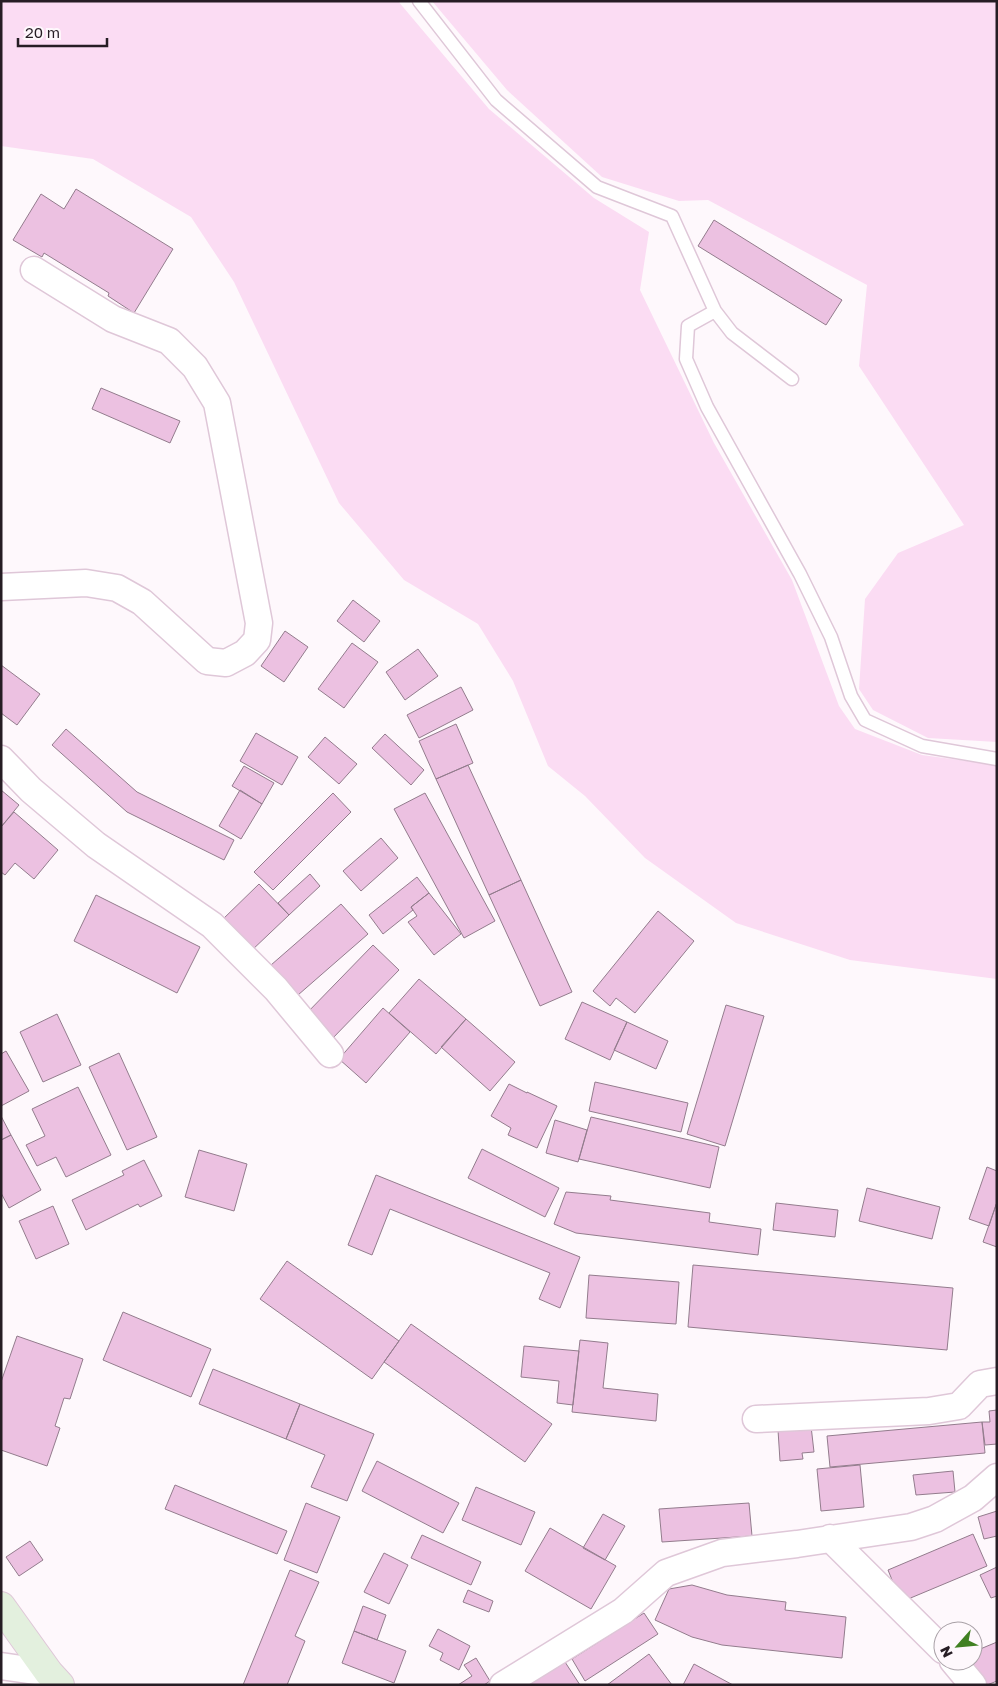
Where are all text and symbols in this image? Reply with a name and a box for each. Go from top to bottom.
scale bar [18,15,106,47]
text: 20 m [25,23,60,41]
north arrow [933,1621,983,1671]
text: N [936,1644,956,1661]

